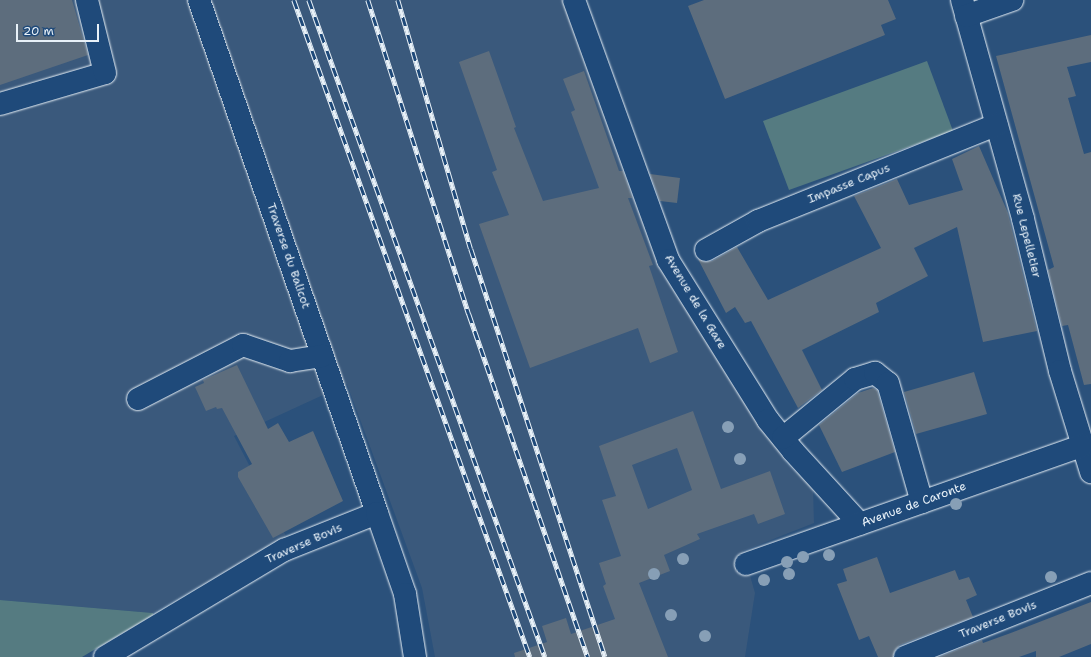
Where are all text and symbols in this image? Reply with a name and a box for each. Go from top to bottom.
scale bar [18,16,101,42]
text: 20 m [23,23,54,39]
street label: Impasse Capus [806,161,892,207]
street label: Rue Lepelletier [1009,192,1043,280]
street label: Traverse du Balicot [263,201,313,311]
street label: Avenue de la Gare [661,252,729,352]
street label: Avenue de Caronte [860,479,968,531]
street label: Traverse Bovis [263,521,345,567]
street label: Traverse Bovis [957,598,1039,642]

